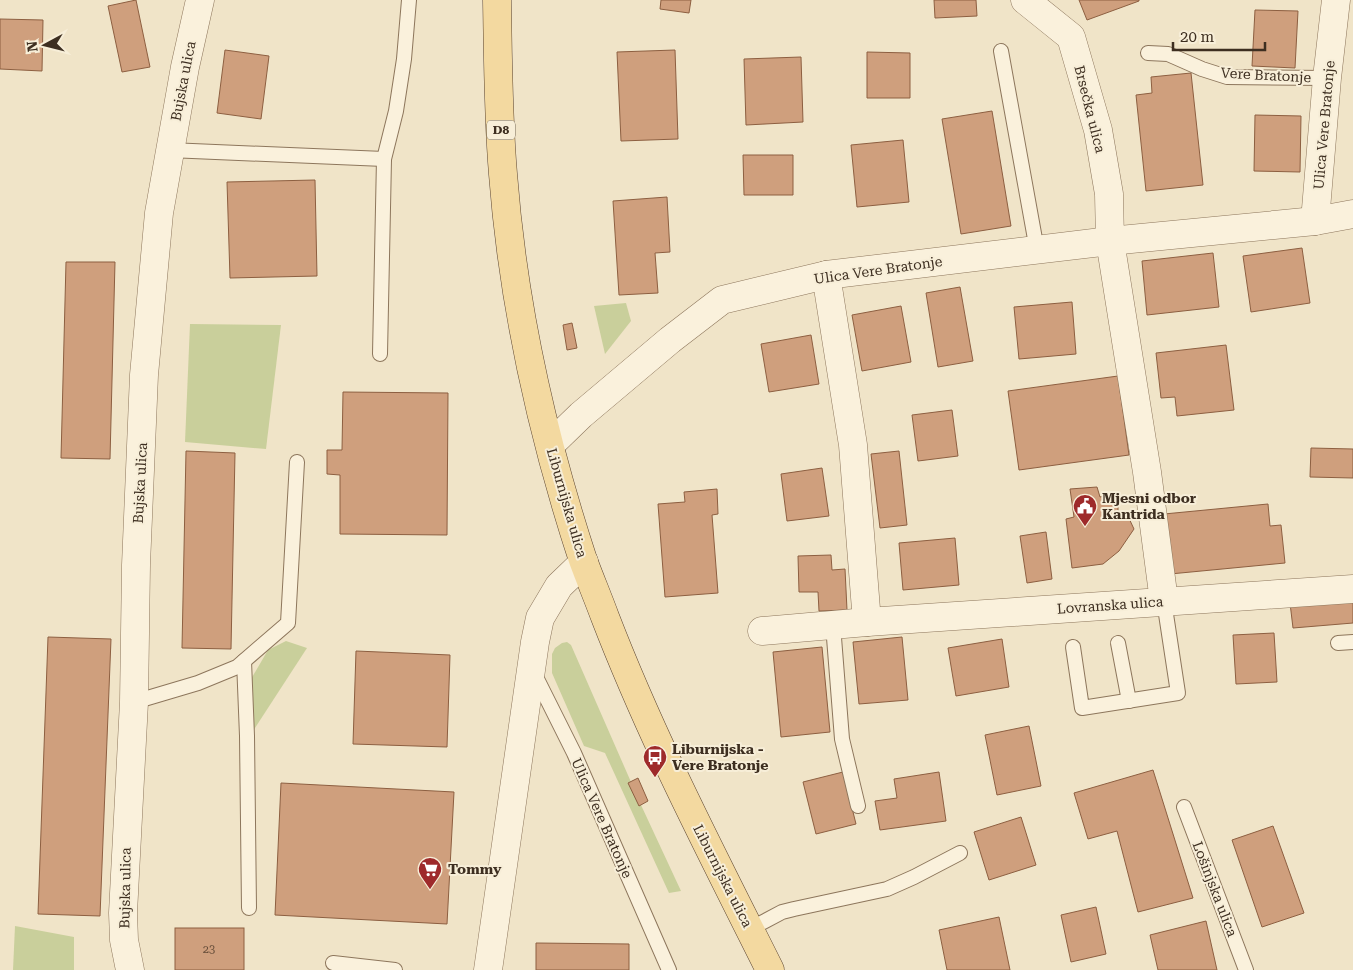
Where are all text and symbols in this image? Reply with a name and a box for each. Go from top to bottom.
north arrow [20,20,70,70]
scale bar [1173,20,1266,52]
text: 20 m [1180,28,1215,46]
street label: Bujska ulica [167,39,199,122]
text: N [23,40,41,53]
street label: Ulica Vere Bratonje [1310,59,1338,190]
street label: Brsečka ulica [1071,64,1109,155]
street label: Vere Bratonje [1220,65,1312,85]
road number: D8 [487,120,515,140]
street label: Ulica Vere Bratonje [813,253,944,287]
street label: Bujska ulica [130,442,150,524]
street label: Liburnijska ulica [544,446,590,560]
place label: Mjesni odbor Kantrida [1102,490,1197,522]
public building icon: Mjesni odbor Kantrida [1072,493,1098,527]
street label: Lovranska ulica [1056,593,1164,617]
place label: Liburnijska - Vere Bratonje [672,741,768,773]
bus stop icon: Liburnijska - Vere Bratonje [642,744,668,778]
street label: Ulica Vere Bratonje [568,756,636,881]
street label: Liburnijska ulica [690,822,756,931]
street label: Lošinjska ulica [1189,839,1241,939]
street label: Bujska ulica [116,847,134,929]
supermarket icon: Tommy [417,856,443,890]
place label: Tommy [448,861,502,877]
house number: 23 [203,943,215,956]

